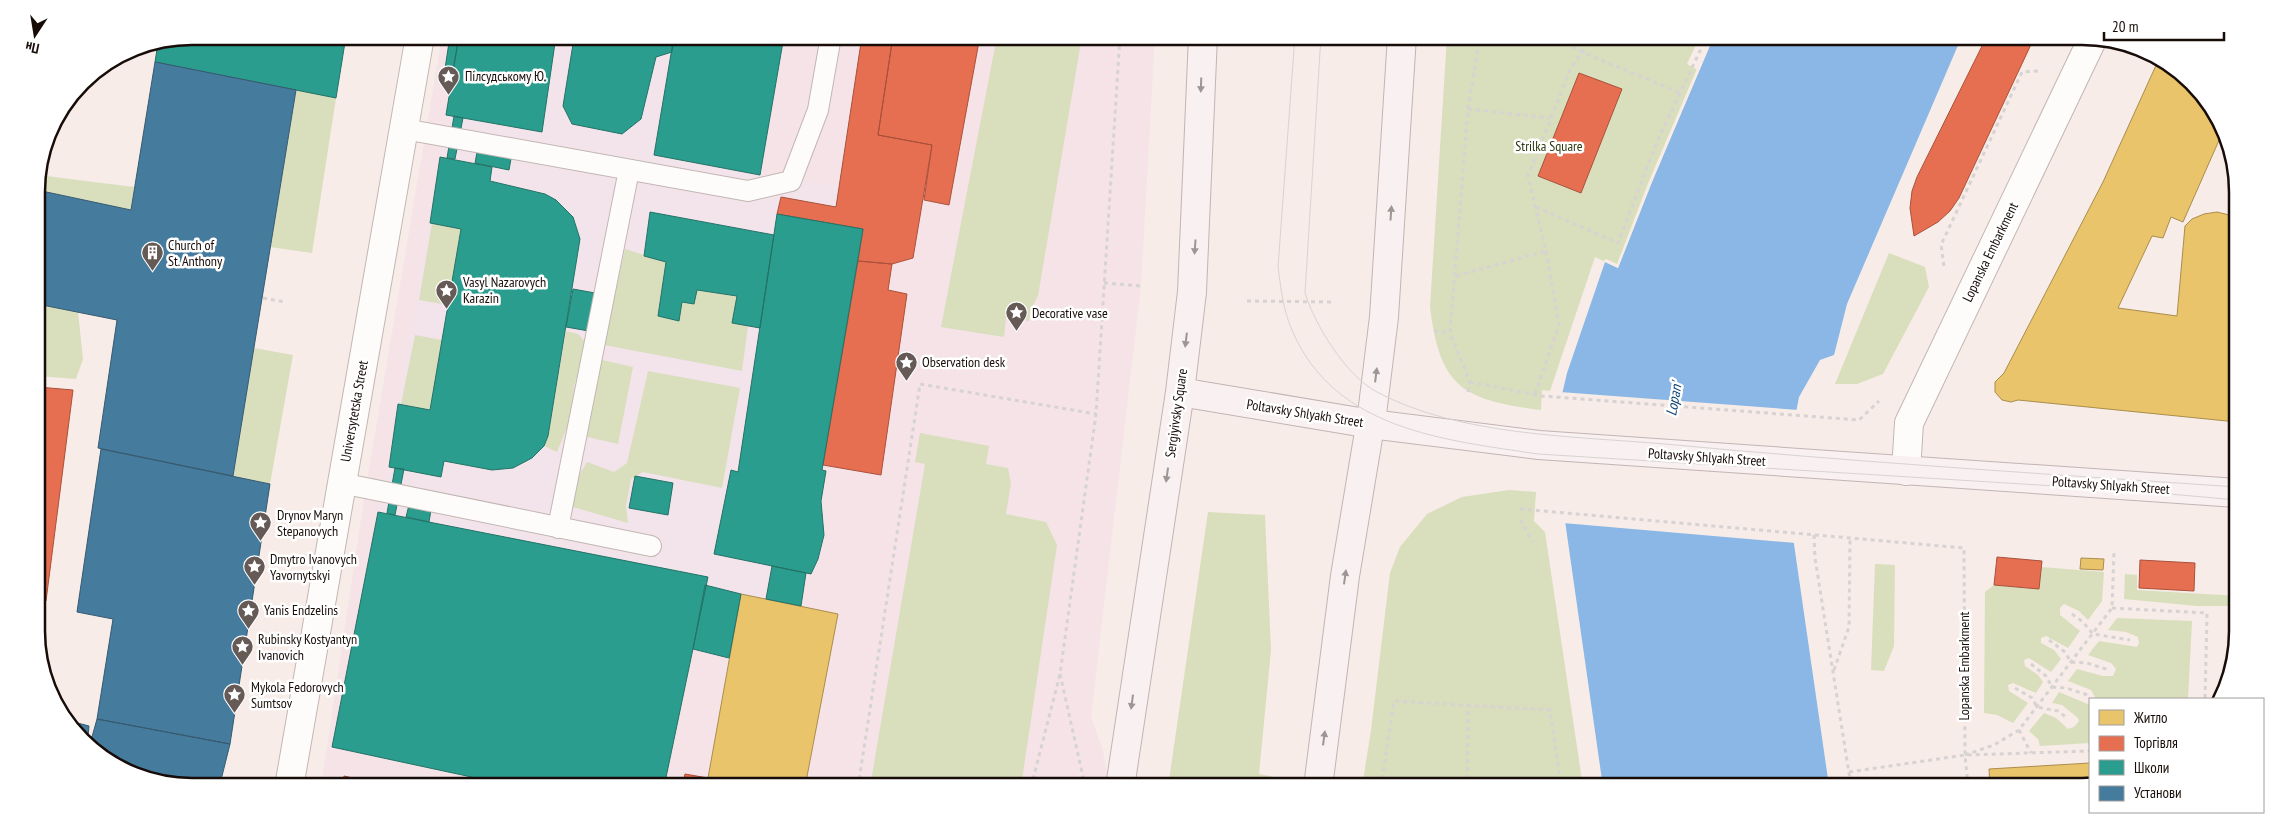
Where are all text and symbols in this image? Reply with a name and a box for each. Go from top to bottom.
north arrow [10,10,60,60]
scale bar [2104,10,2224,42]
text: 20 m [2112,17,2138,36]
text: Пн [24,38,41,58]
place icon: Пілсудському Ю. [437,64,461,95]
place label: Пілсудському Ю. [465,67,546,85]
one-way arrow [1197,77,1205,93]
park label: Strilka Square [1515,137,1583,155]
street label: Lopanska Embarkment [1958,199,2022,305]
one-way arrow [1387,205,1395,221]
place label: Church of St. Anthony [168,236,223,270]
one-way arrow [1191,240,1199,256]
building icon: Church of St. Anthony [140,241,164,272]
place label: Vasyl Nazarovych Karazin [462,273,546,307]
place icon: Vasyl Nazarovych Karazin [435,278,459,309]
place icon: Decorative vase [1004,301,1028,332]
place label: Decorative vase [1032,304,1108,322]
one-way arrow [1182,332,1190,348]
place icon: Observation desk [894,350,918,381]
place label: Observation desk [922,353,1006,371]
street label: Universytetska Street [336,359,372,463]
street label: Sergiyivsky Square [1161,367,1191,459]
one-way arrow [1373,367,1381,383]
water label: Lopan' [1661,378,1686,417]
street label: Poltavsky Shlyakh Street [1245,395,1365,431]
street label: Poltavsky Shlyakh Street [1648,444,1767,470]
one-way arrow [1163,467,1171,483]
street label: Poltavsky Shlyakh Street [2052,472,2171,498]
place label: Drynov Maryn Stepanovych [277,506,343,540]
place icon: Drynov Maryn Stepanovych [249,511,273,542]
place label: Dmytro Ivanovych Yavornytskyi [270,550,357,584]
place icon: Dmytro Ivanovych Yavornytskyi [242,555,266,586]
one-way arrow [1342,569,1350,585]
place icon: Yanis Endzelins [236,598,260,629]
place label: Yanis Endzelins [264,601,338,619]
street label: Lopanska Embarkment [1955,611,1973,720]
place label: Rubinsky Kostyantyn Ivanovich [258,630,357,664]
place icon: Rubinsky Kostyantyn Ivanovich [230,635,254,666]
place label: Mykola Fedorovych Sumtsov [251,678,344,712]
place icon: Mykola Fedorovych Sumtsov [223,683,247,714]
one-way arrow [1127,694,1135,710]
legend [2089,698,2264,813]
text: Житло [2133,708,2168,727]
one-way arrow [1320,730,1328,746]
text: Торгівля [2134,733,2178,752]
text: Школи [2134,758,2169,777]
text: Установи [2134,783,2182,802]

